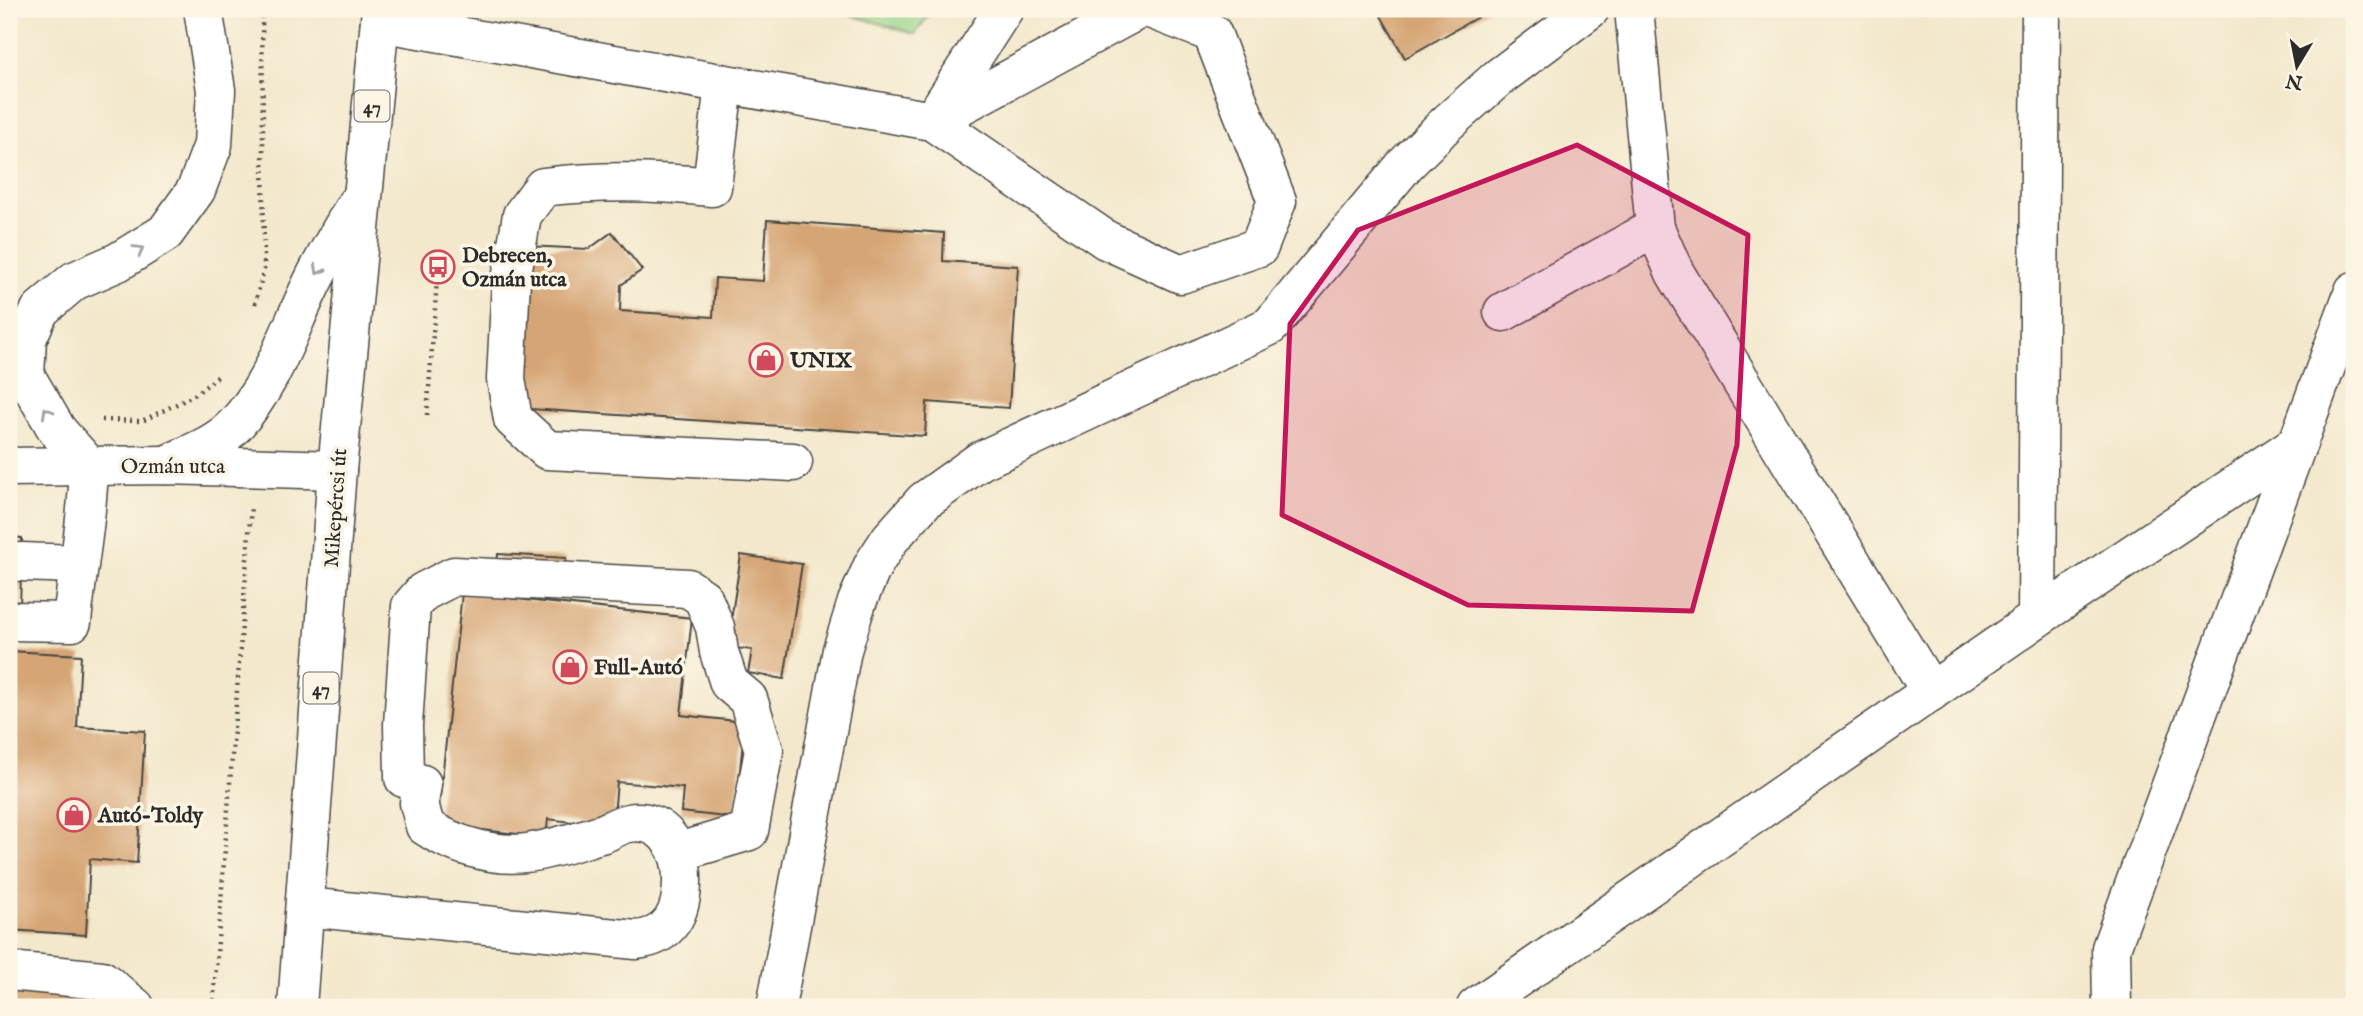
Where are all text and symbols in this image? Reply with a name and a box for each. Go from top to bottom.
north arrow [2262,32,2332,102]
text: N [2284,67,2306,94]
road number: 47 [354,90,390,122]
place label: Debrecen, Ozmán utca [462,243,567,294]
one-way arrow [131,245,144,258]
bus stop icon: Debrecen, Ozmán utca [419,248,457,286]
one-way arrow [314,263,327,276]
shop icon: UNIX [747,341,785,379]
place label: UNIX [789,348,853,375]
one-way arrow [42,407,55,420]
street label: Mikepércsi út [319,448,354,569]
street label: Ozmán utca [121,454,226,481]
shop icon: Full-Autó [551,648,589,686]
place label: Full-Autó [594,655,684,682]
road number: 47 [304,673,338,704]
shop icon: Autó-Toldy [55,796,93,834]
place label: Autó-Toldy [97,803,204,830]

